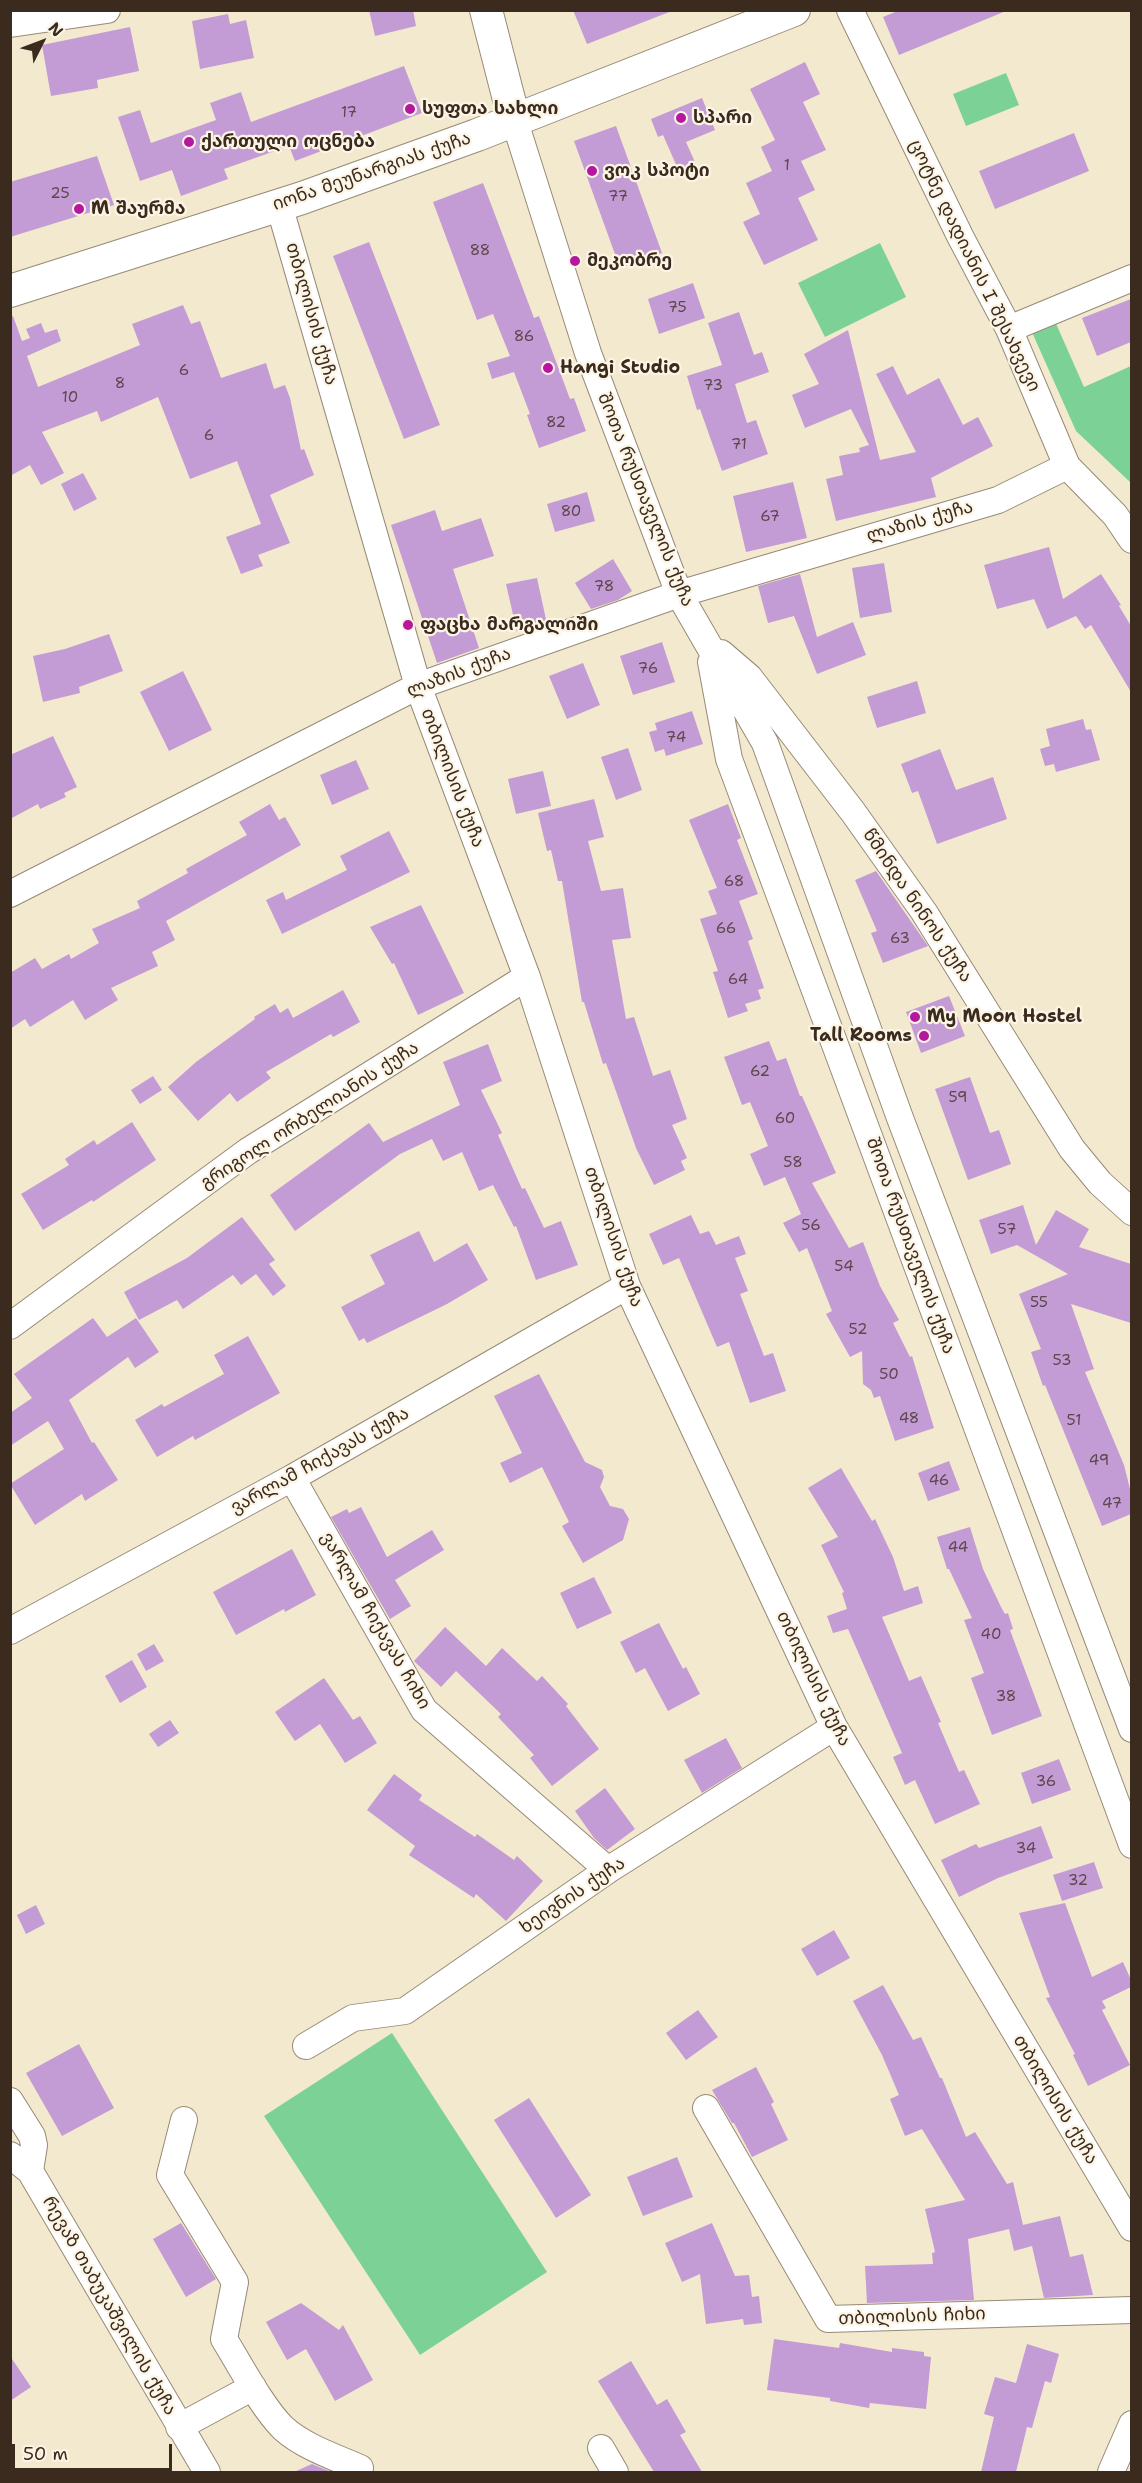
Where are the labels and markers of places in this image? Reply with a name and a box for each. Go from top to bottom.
place label: სუფთა სახლი [422,98,558,120]
marker: სუფთა სახლი [403,102,417,116]
place label: სპარი [693,107,752,129]
marker: სპარი [674,111,688,125]
place label: ქართული ოცნება [201,131,375,153]
marker: ქართული ოცნება [182,135,196,149]
place label: ვოკ სპოტი [604,160,710,182]
marker: ვოკ სპოტი [585,164,599,178]
place label: M შაურმა [91,198,186,220]
marker: M შაურმა [72,202,86,216]
place label: მეკობრე [587,250,672,272]
marker: მეკობრე [568,254,582,268]
place label: Hangi Studio [560,357,680,379]
marker: Hangi Studio [541,361,555,375]
place label: ფაცხა მარგალიში [420,614,598,636]
marker: ფაცხა მარგალიში [401,618,415,632]
place label: My Moon Hostel [927,1006,1082,1028]
marker: My Moon Hostel [908,1010,922,1024]
place label: Tall Rooms [810,1025,912,1047]
marker: Tall Rooms [917,1029,931,1043]

